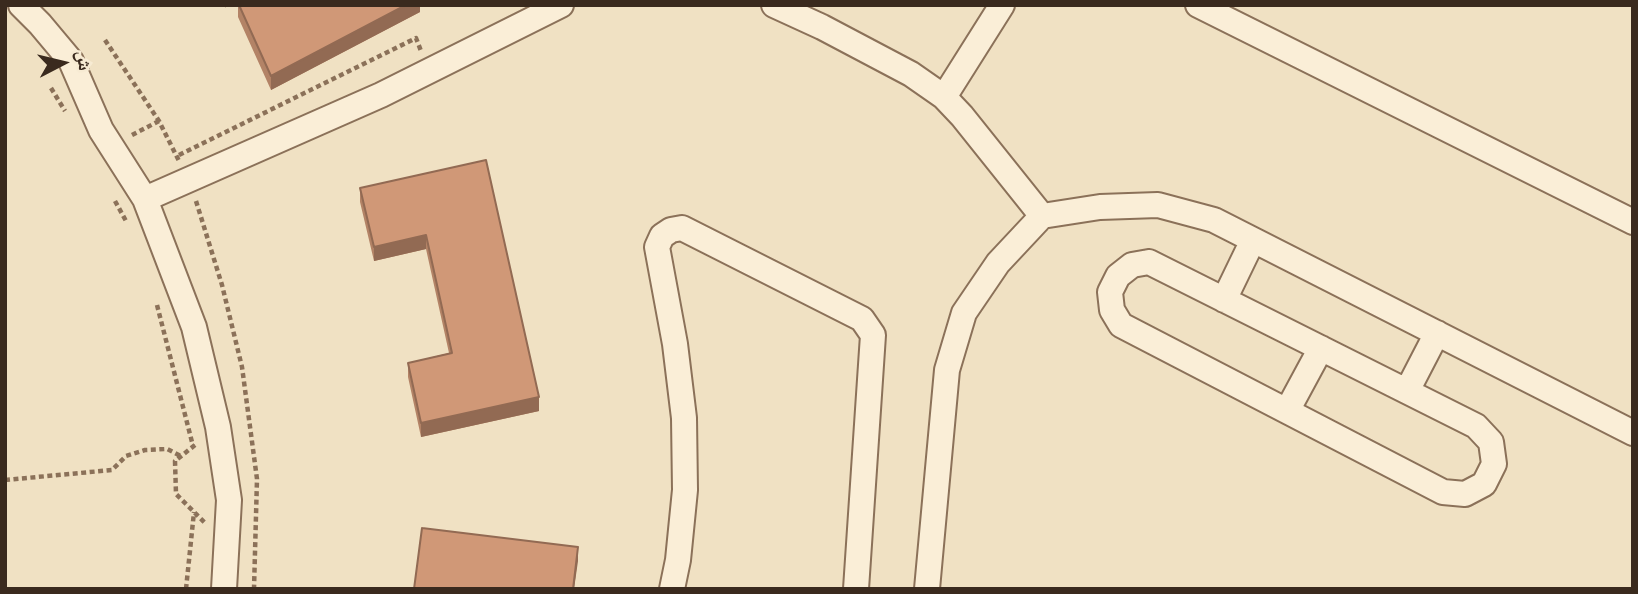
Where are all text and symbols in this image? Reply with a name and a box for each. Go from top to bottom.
north arrow [28,28,98,98]
text: ش [73,49,96,72]

